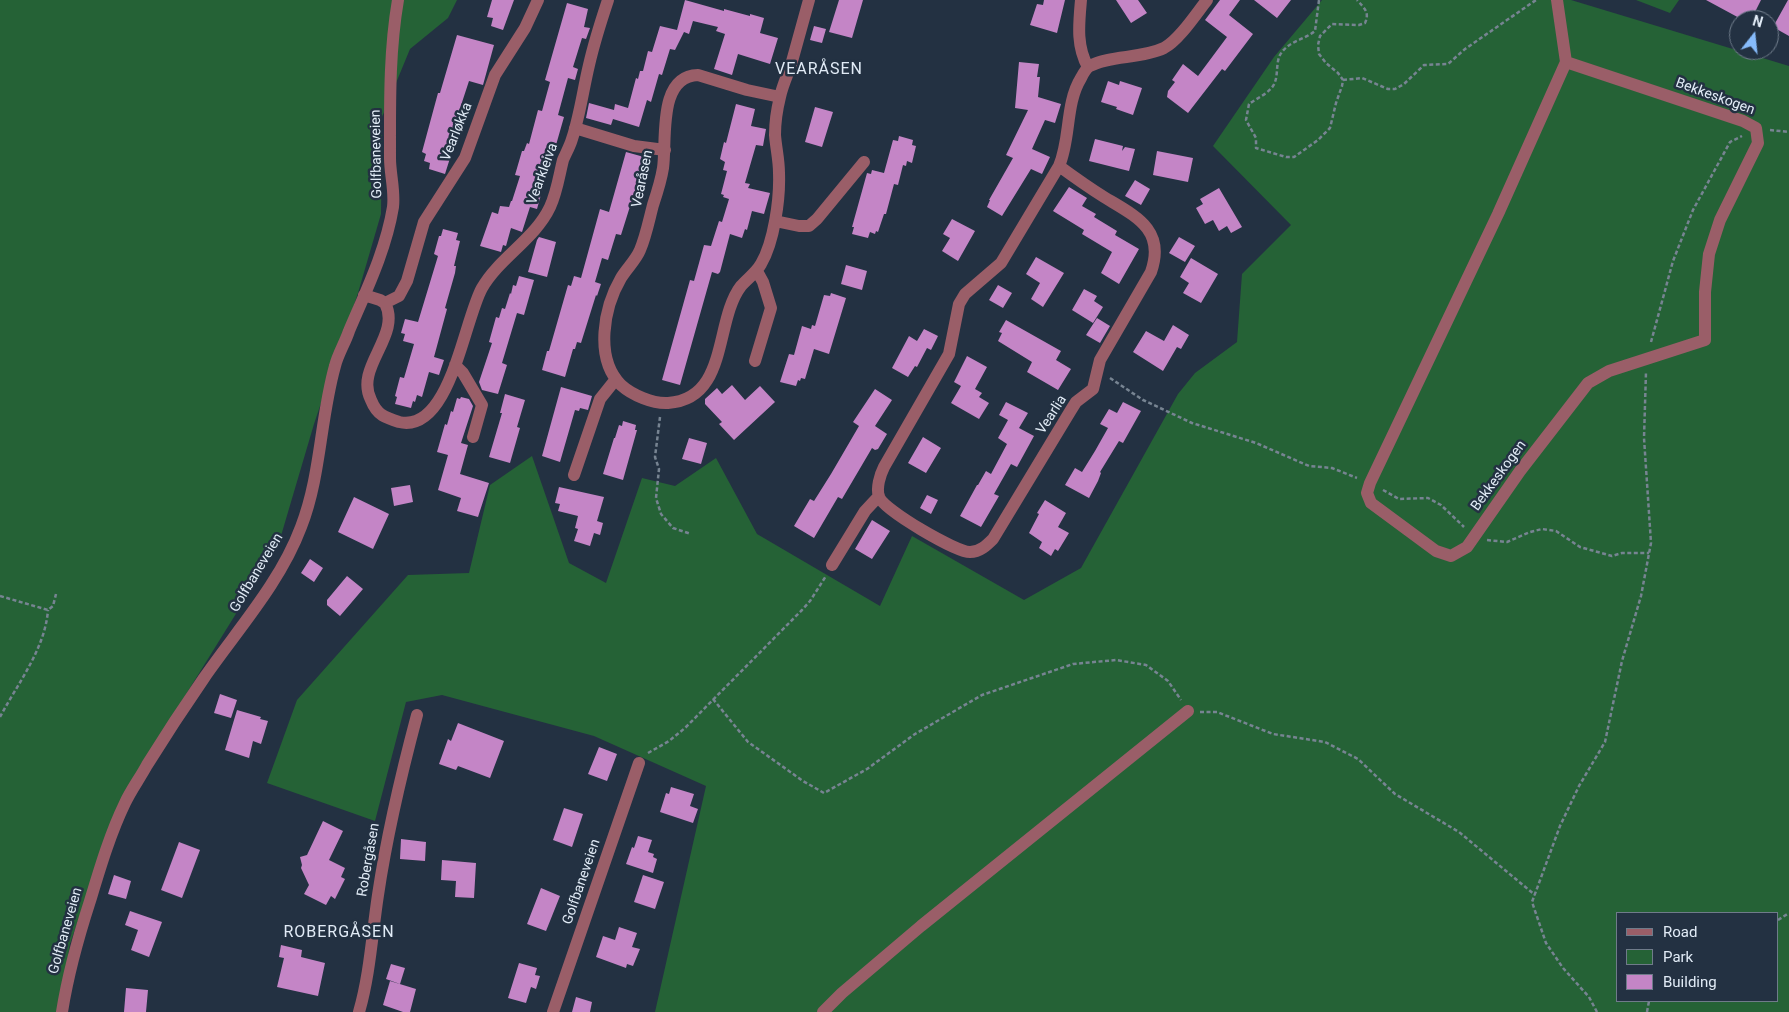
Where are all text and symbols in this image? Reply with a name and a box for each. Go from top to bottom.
north arrow [1729,10,1779,60]
text: N [1751,12,1765,31]
district label: VEARÅSEN [774,60,864,80]
street label: Bekkeskogen [1673,75,1757,119]
street label: Vearløkka [438,100,476,164]
street label: Golfbaneveien [368,109,386,199]
street label: Vearkleiva [524,141,562,207]
street label: Vearåsen [629,149,657,209]
street label: Vearlia [1033,392,1071,438]
street label: Bekkeskogen [1468,438,1530,514]
street label: Golfbaneveien [227,531,287,615]
street label: Robergåsen [354,822,384,898]
street label: Golfbaneveien [560,837,604,927]
street label: Golfbaneveien [46,886,86,976]
legend [1616,912,1779,1002]
district label: ROBERGÅSEN [282,923,396,943]
text: Road [1663,923,1697,941]
text: Park [1663,948,1693,966]
text: Building [1663,973,1717,991]

